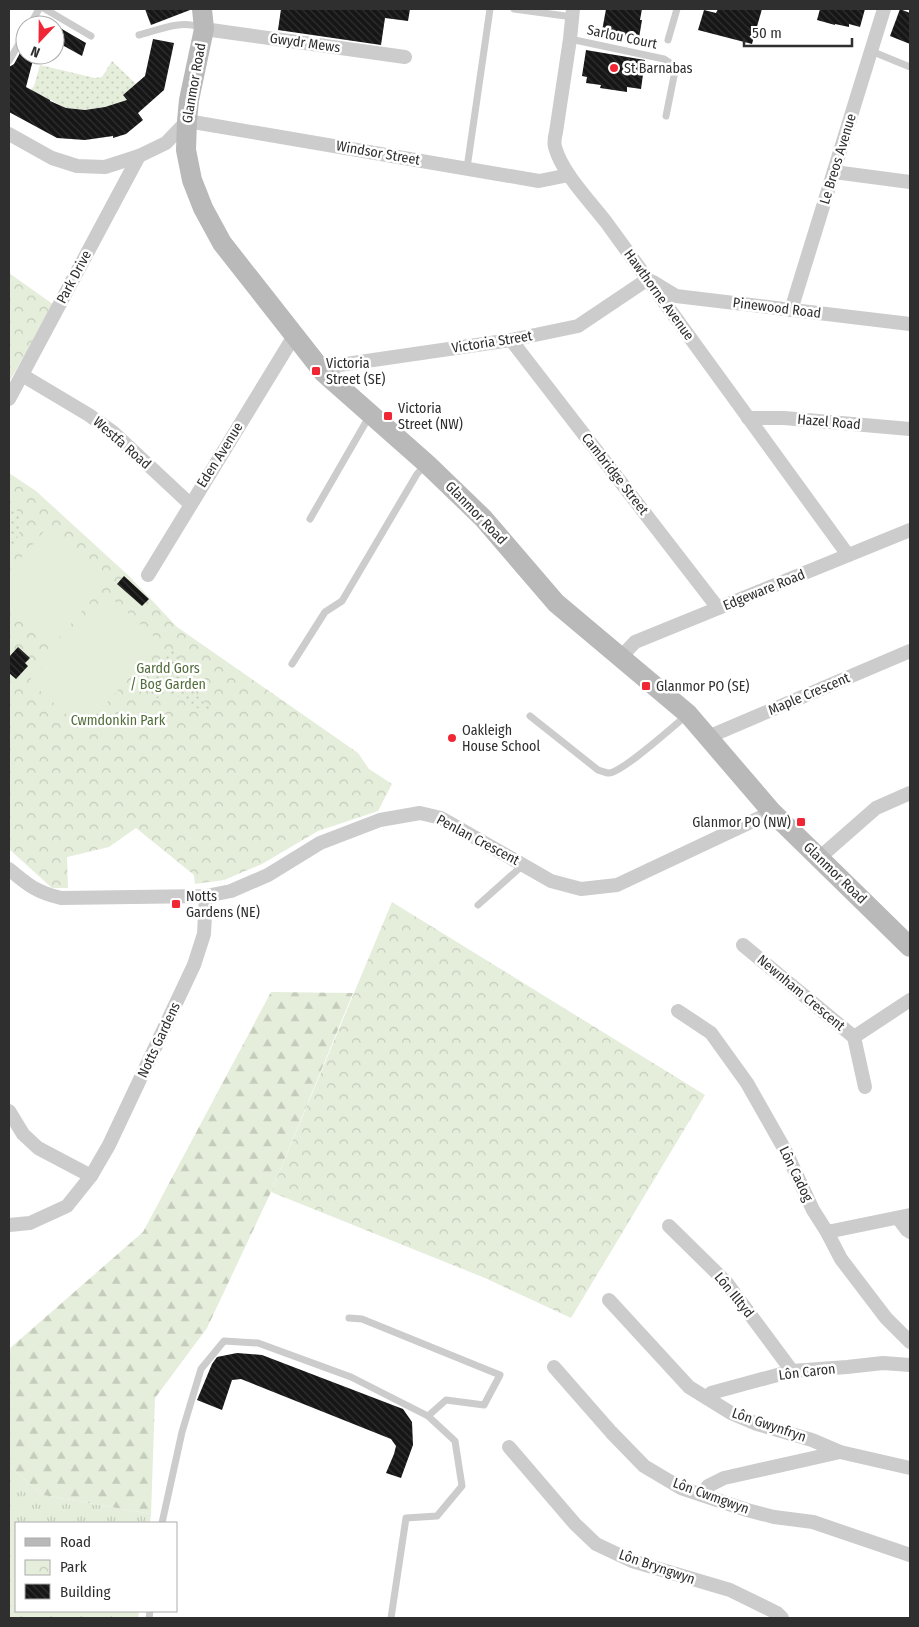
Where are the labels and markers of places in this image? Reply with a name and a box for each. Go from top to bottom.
place label: St Barnabas [624,60,693,77]
marker: St Barnabas [608,62,620,74]
place label: Victoria Street (SE) [326,355,386,388]
marker: Victoria Street (SE) [310,365,322,377]
place label: Victoria Street (NW) [398,400,463,433]
marker: Victoria Street (NW) [382,410,394,422]
place label: Glanmor PO (SE) [656,678,749,695]
marker: Glanmor PO (SE) [640,680,652,692]
place label: Oakleigh House School [462,722,540,755]
marker: Oakleigh House School [446,732,458,744]
place label: Glanmor PO (NW) [692,814,791,831]
marker: Glanmor PO (NW) [795,816,807,828]
place label: Notts Gardens (NE) [186,888,260,921]
marker: Notts Gardens (NE) [170,898,182,910]

